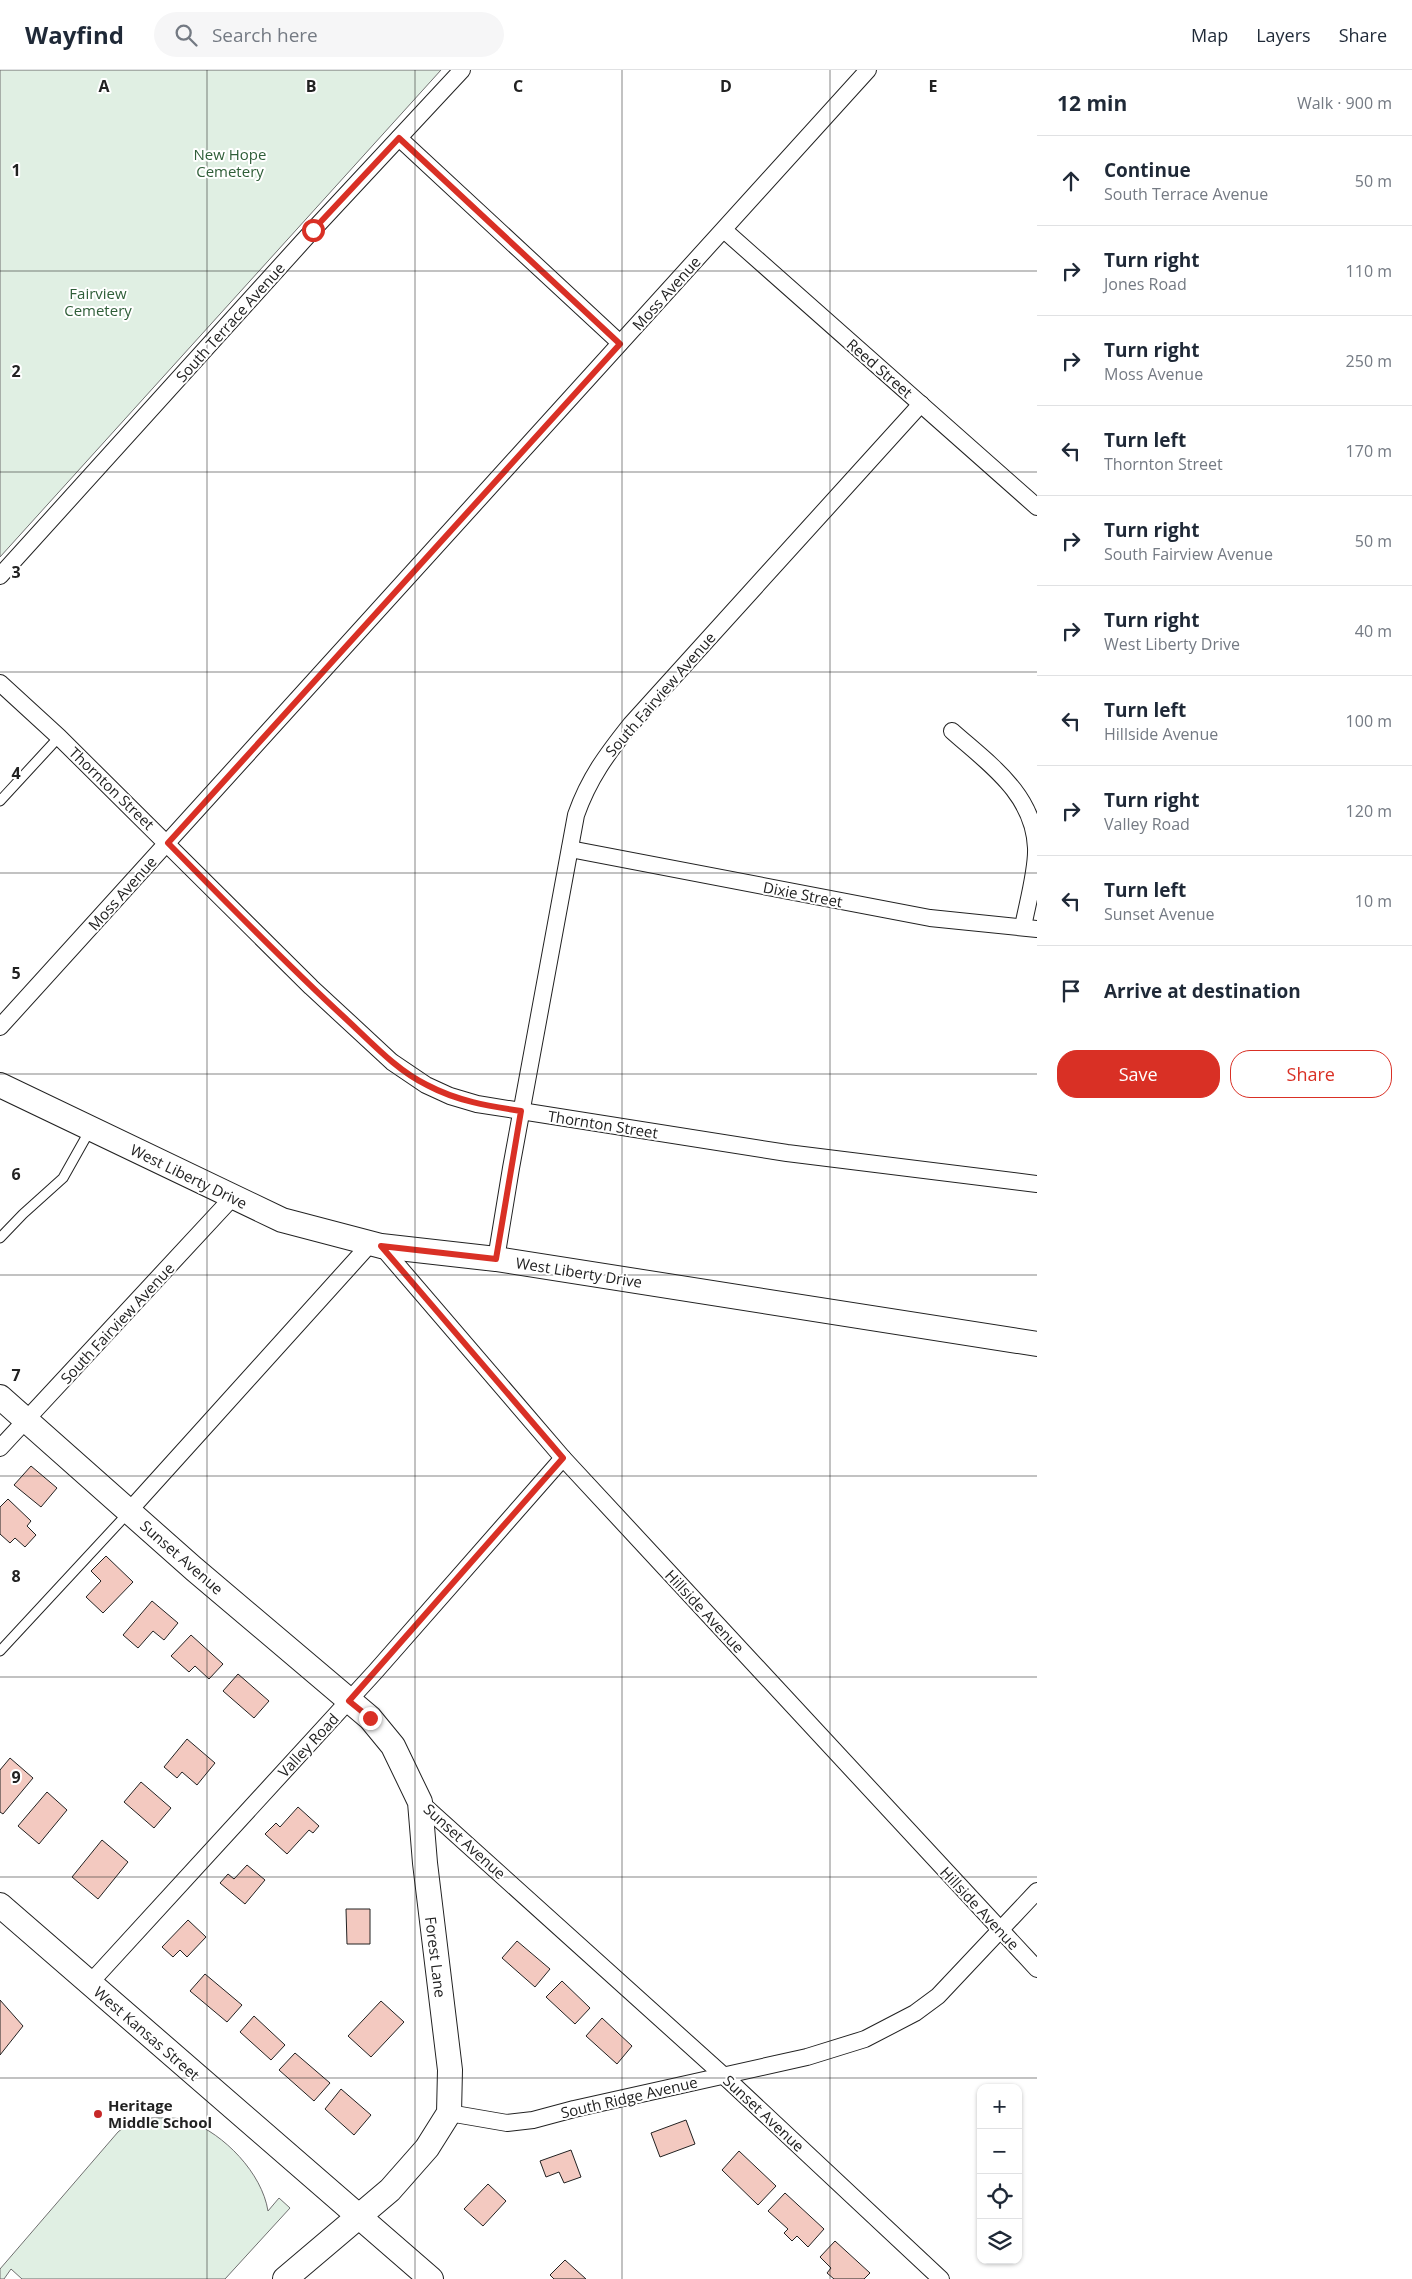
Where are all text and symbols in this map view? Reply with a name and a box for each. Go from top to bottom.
search box [154,12,504,57]
text: Wayfind [25,18,124,51]
icon: search [172,21,200,49]
text: Search here [212,22,318,48]
text: Map [1191,23,1228,47]
text: Layers [1256,23,1311,47]
text: Share [1339,23,1387,47]
text: A [98,75,110,97]
text: B [306,75,316,97]
text: C [513,75,523,97]
text: D [720,75,732,97]
text: E [929,75,938,97]
text: 12 min [1057,89,1127,117]
text: Walk · 900 m [1297,92,1392,114]
park label: New Hope Cemetery [194,144,266,181]
text: Continue [1104,157,1191,183]
text: 1 [11,159,21,181]
icon: ahead [1057,167,1085,195]
text: 50 m [1355,170,1392,192]
text: South Terrace Avenue [1104,183,1268,205]
route start [302,219,325,242]
text: Turn right [1104,247,1199,273]
street label: Moss Avenue [627,252,705,334]
icon: right [1057,257,1085,285]
street label: South Terrace Avenue [171,258,289,386]
text: 110 m [1346,260,1392,282]
text: Jones Road [1104,273,1187,295]
park label: Fairview Cemetery [64,283,132,320]
street label: Reed Street [843,334,917,402]
text: Turn right [1104,337,1199,363]
icon: right [1057,347,1085,375]
text: 250 m [1346,350,1392,372]
text: 2 [11,360,21,382]
text: Moss Avenue [1104,363,1203,385]
text: Turn left [1104,427,1186,453]
icon: left [1057,437,1085,465]
text: 170 m [1346,440,1392,462]
text: Thornton Street [1104,453,1223,475]
text: Turn right [1104,517,1199,543]
icon: right [1057,527,1085,555]
text: 50 m [1355,530,1392,552]
text: South Fairview Avenue [1104,543,1273,565]
text: 3 [11,561,21,583]
text: Turn right [1104,607,1199,633]
icon: right [1057,617,1085,645]
text: 40 m [1355,620,1392,642]
street label: South Fairview Avenue [601,628,719,760]
text: West Liberty Drive [1104,633,1240,655]
text: Turn left [1104,697,1186,723]
icon: left [1057,707,1085,735]
text: 100 m [1346,710,1392,732]
text: Hillside Avenue [1104,723,1218,745]
street label: Thornton Street [65,742,159,834]
text: 4 [11,762,21,784]
text: Turn right [1104,787,1199,813]
icon: right [1057,797,1085,825]
text: 120 m [1346,800,1392,822]
text: Valley Road [1104,813,1190,835]
street label: Moss Avenue [83,852,161,934]
street label: Dixie Street [762,877,844,911]
text: Turn left [1104,877,1186,903]
icon: left [1057,887,1085,915]
text: 10 m [1355,890,1392,912]
text: Sunset Avenue [1104,903,1215,925]
text: 5 [11,962,21,984]
icon: arrive [1057,977,1085,1005]
text: Arrive at destination [1104,978,1301,1004]
button: Save [1057,1050,1220,1098]
button: Share [1230,1050,1392,1098]
street label: Thornton Street [547,1105,659,1143]
street label: West Liberty Drive [127,1139,251,1213]
text: 6 [11,1163,21,1185]
street label: West Liberty Drive [514,1252,644,1292]
street label: South Fairview Avenue [56,1258,178,1388]
text: 7 [11,1364,21,1386]
street label: Sunset Avenue [136,1515,228,1599]
text: 8 [11,1565,21,1587]
street label: Hillside Avenue [661,1565,749,1657]
route end [359,1707,382,1730]
street label: Valley Road [273,1709,343,1781]
text: 9 [11,1766,21,1788]
street label: Sunset Avenue [420,1799,510,1883]
street label: Hillside Avenue [936,1862,1024,1954]
street label: Forest Lane [421,1915,451,1999]
street label: West Kansas Street [90,1982,204,2084]
street label: Sunset Avenue [719,2070,809,2156]
street label: South Ridge Avenue [559,2072,699,2122]
map controls [977,2084,1022,2264]
button: + [977,2084,1022,2129]
place label: Heritage Middle School [108,2095,212,2132]
marker: Heritage Middle School [92,2108,104,2120]
button: − [977,2129,1022,2174]
button: locate [977,2174,1022,2219]
button: layers [977,2219,1022,2264]

